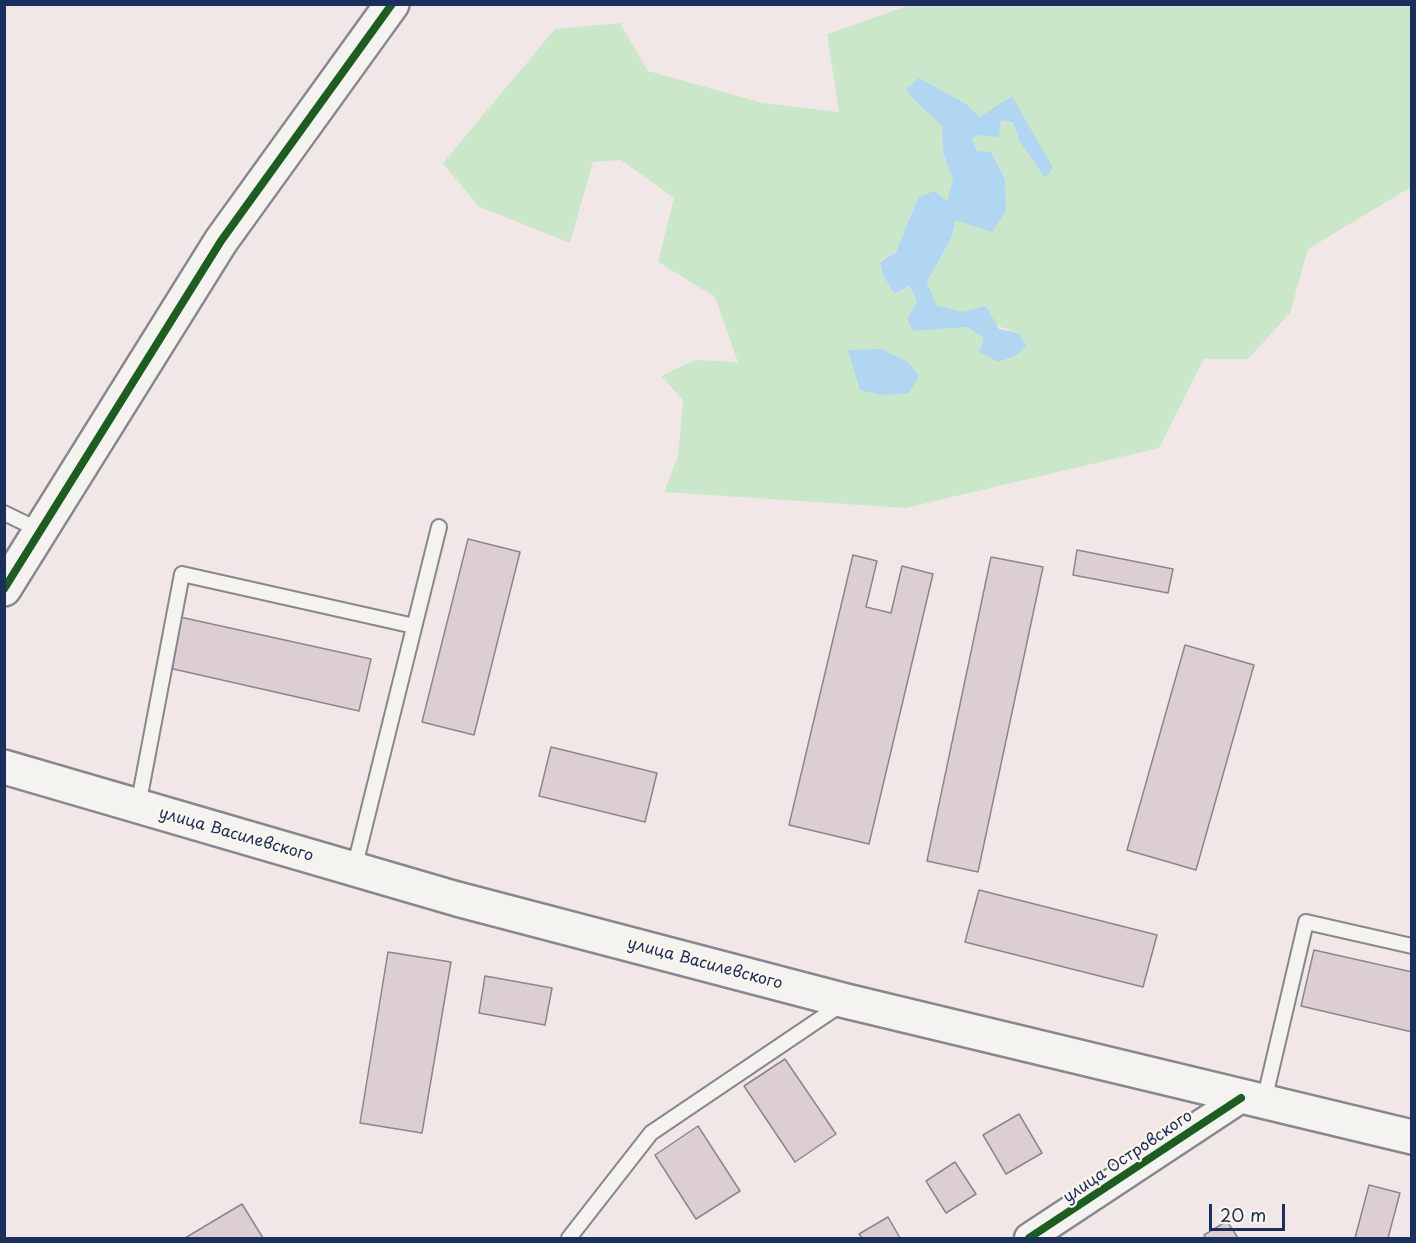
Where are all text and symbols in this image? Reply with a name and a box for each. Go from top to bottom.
street label: улица Василевского [156,804,316,866]
street label: улица Василевского [625,934,785,994]
street label: улица Островского [1060,1107,1196,1207]
scale bar [1212,1192,1288,1230]
text: 20 m [1220,1201,1266,1228]

